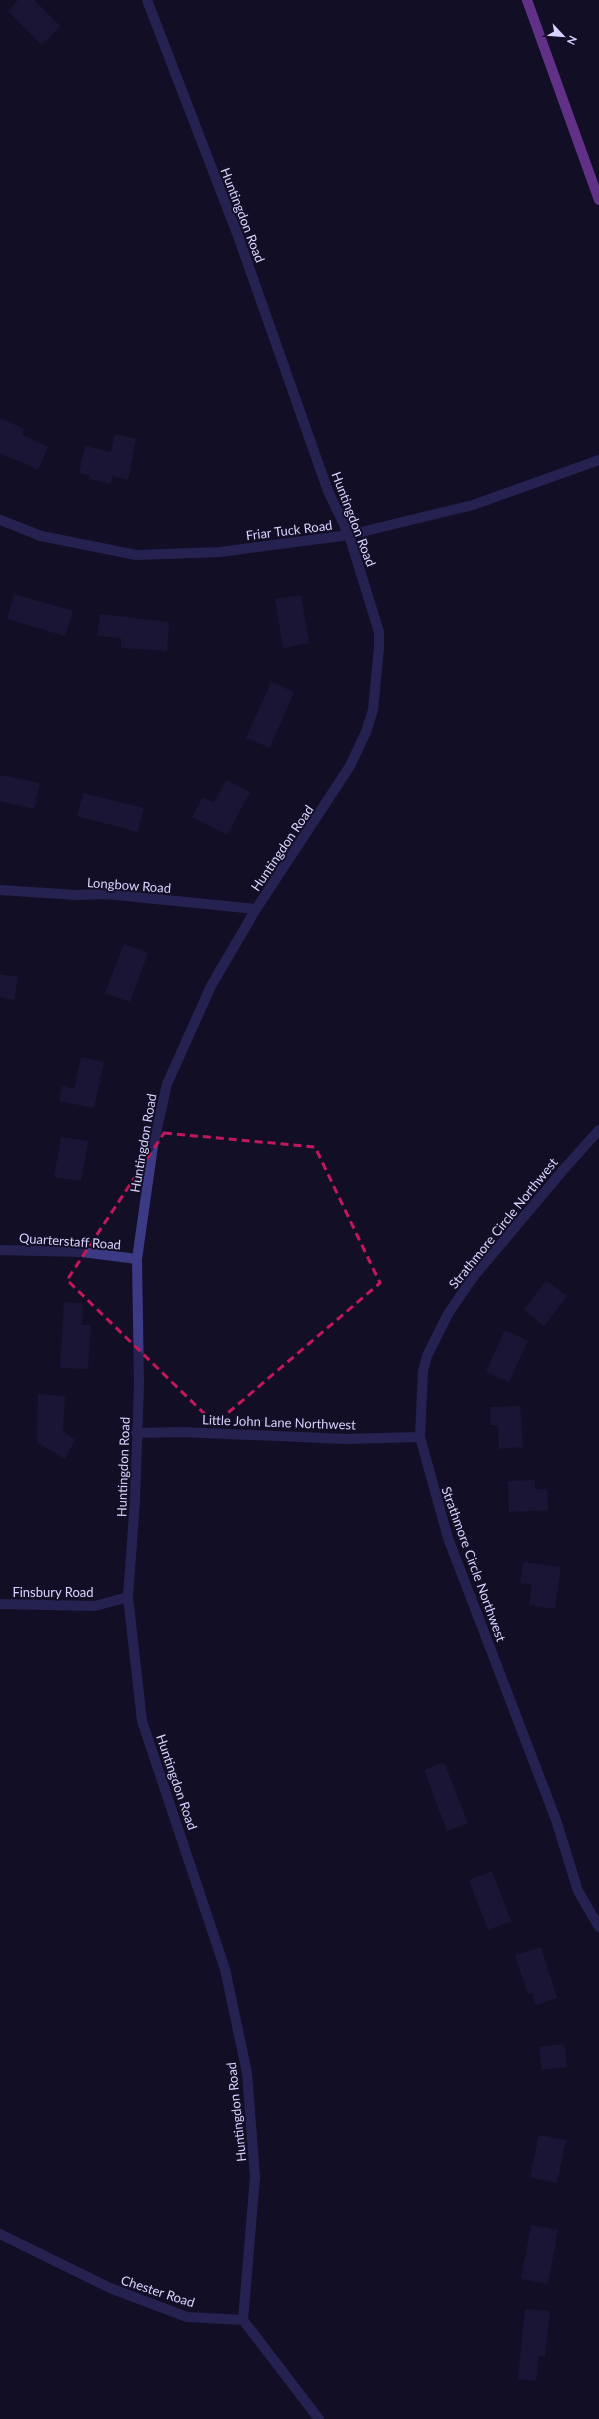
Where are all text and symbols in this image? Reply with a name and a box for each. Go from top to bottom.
north arrow [543,16,583,56]
text: N [565,34,580,47]
street label: Huntingdon Road [218,165,268,265]
street label: Huntingdon Road [329,469,379,569]
street label: Friar Tuck Road [245,517,333,543]
street label: Huntingdon Road [247,802,317,894]
street label: Longbow Road [86,874,172,896]
street label: Huntingdon Road [126,1092,160,1194]
street label: Strathmore Circle Northwest [445,1154,561,1292]
street label: Quarterstaff Road [18,1229,122,1253]
street label: Little John Lane Northwest [202,1411,356,1433]
street label: Huntingdon Road [113,1417,133,1517]
street label: Strathmore Circle Northwest [438,1484,510,1644]
street label: Finsbury Road [12,1584,94,1600]
street label: Huntingdon Road [153,1732,201,1832]
street label: Huntingdon Road [223,2061,249,2163]
street label: Chester Road [119,2272,197,2310]

